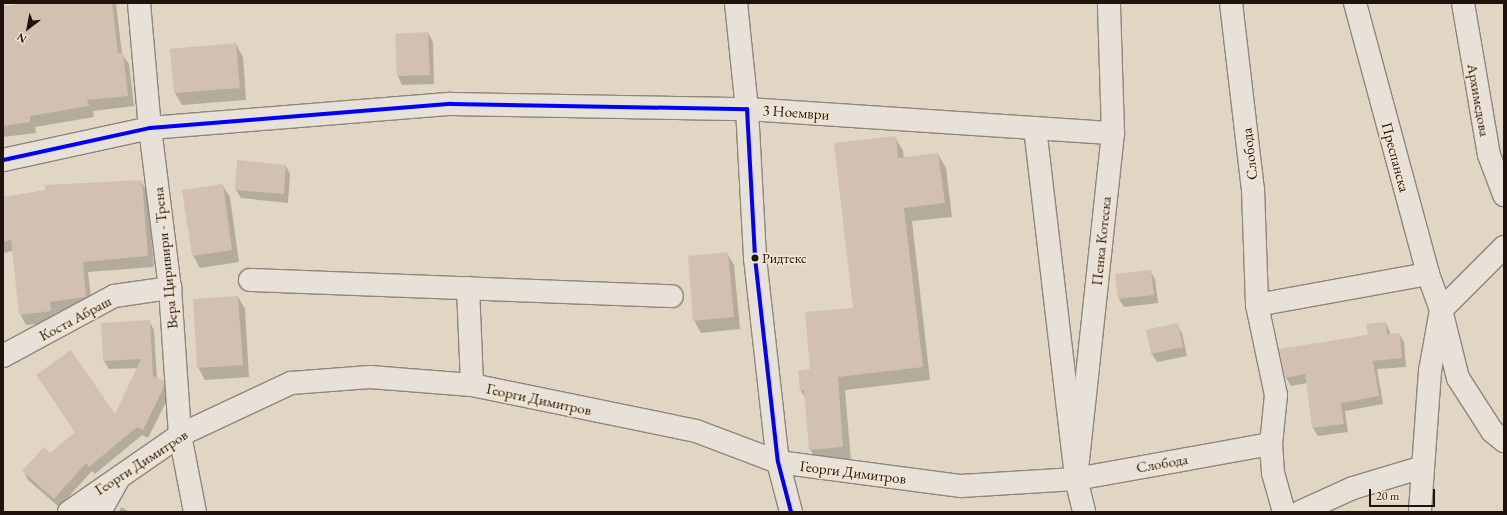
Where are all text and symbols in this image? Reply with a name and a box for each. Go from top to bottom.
north arrow [8,8,48,48]
text: N [14,30,29,46]
street label: Архимедова [1464,62,1494,138]
street label: 3 Ноември [762,101,830,123]
street label: Преспанска [1378,120,1414,194]
street label: Слобода [1237,127,1261,181]
street label: Вера Циривири - Трена [149,186,181,330]
street label: Пенка Котеска [1087,195,1115,287]
place label: Ридтекс [762,250,807,266]
marker: Ридтекс [750,253,760,263]
street label: Коста Абраш [36,291,114,345]
street label: Георги Димитров [485,379,593,419]
street label: Георги Димитров [91,425,191,499]
street label: Слобода [1135,450,1189,476]
street label: Георги Димитров [799,457,907,487]
scale bar [1371,481,1437,507]
text: 20 m [1376,488,1399,504]

